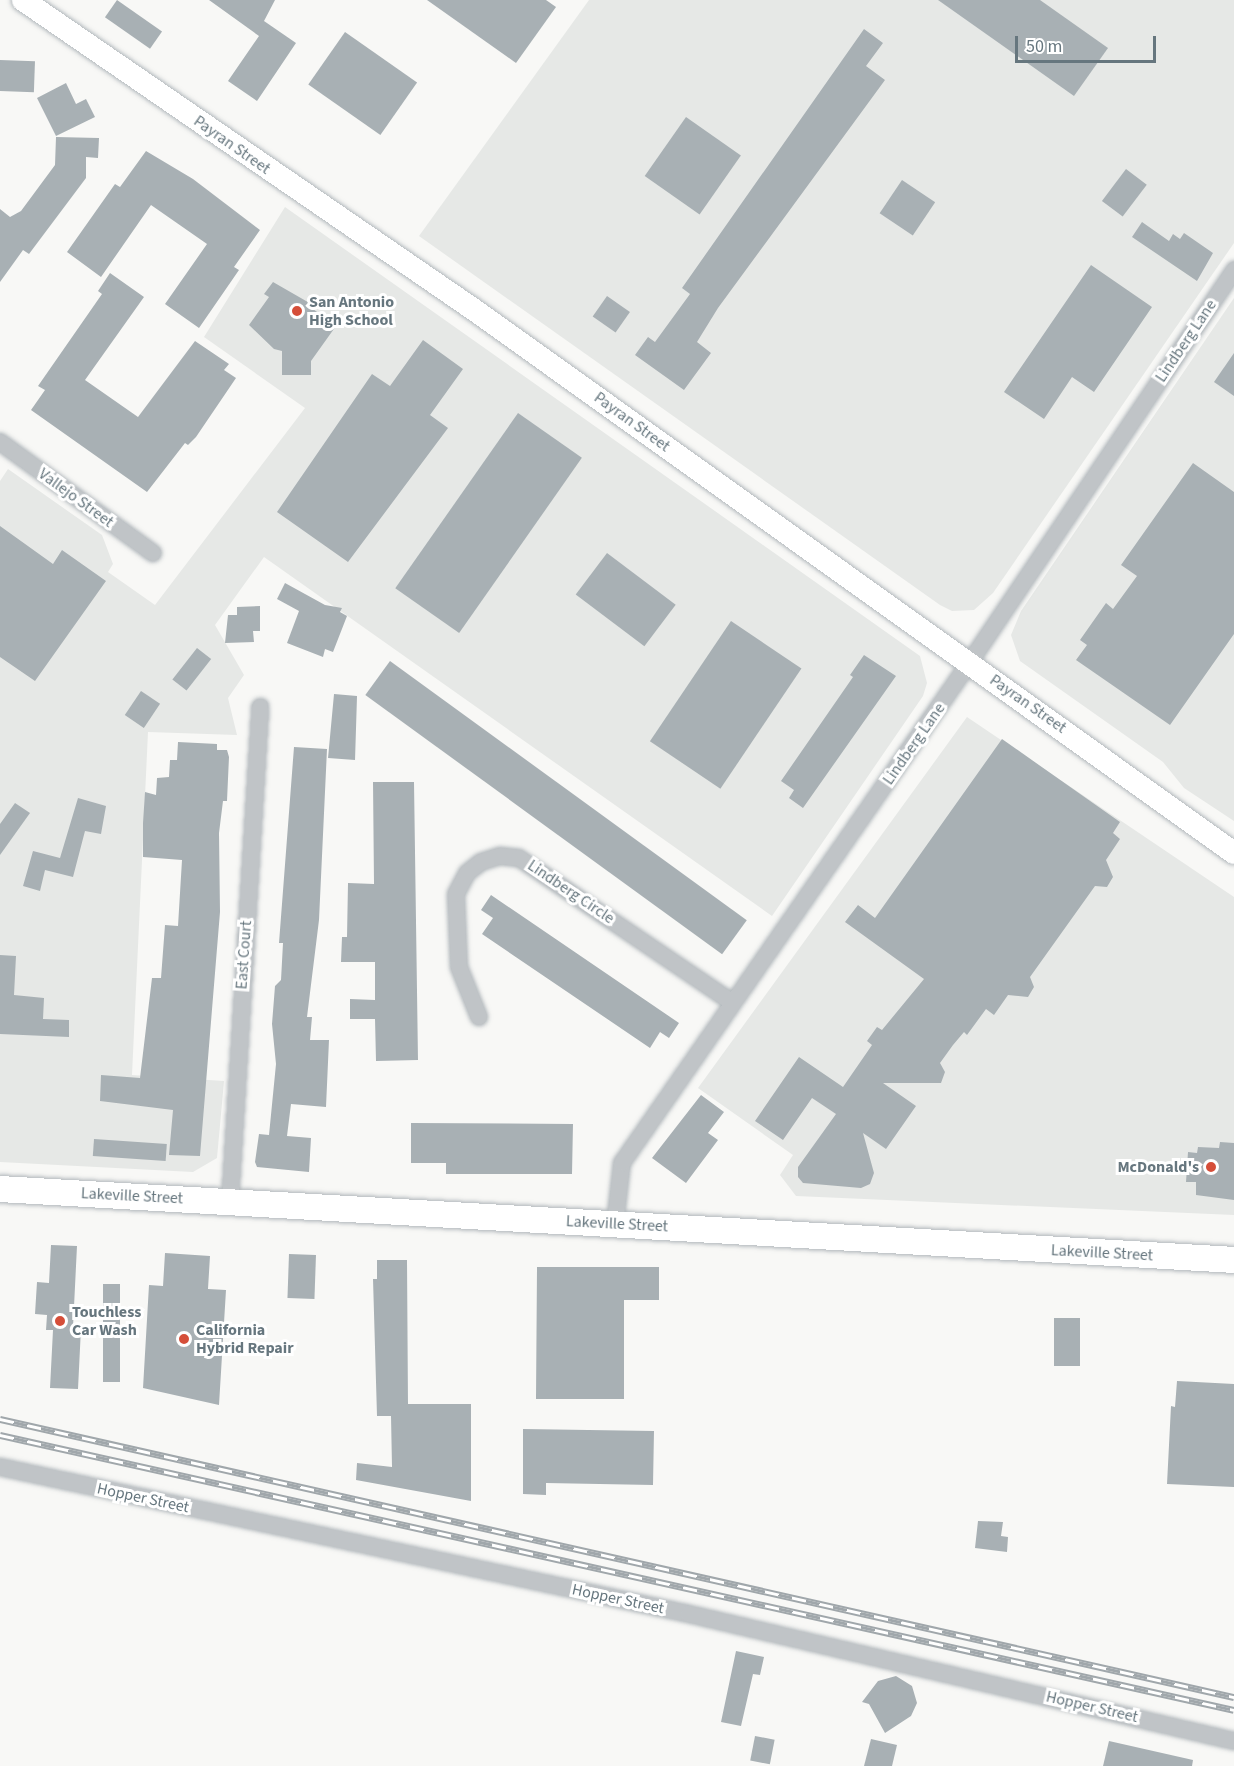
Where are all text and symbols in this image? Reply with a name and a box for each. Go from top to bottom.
scale bar [1018,24,1159,62]
text: 50 m [1026,34,1062,59]
street label: Payran Street [190,112,274,178]
place label: San Antonio High School [309,292,394,330]
street label: Lindberg Lane [1151,296,1221,386]
marker: San Antonio High School [290,304,304,318]
street label: Payran Street [590,388,674,456]
street label: Vallejo Street [35,464,117,532]
street label: Payran Street [986,671,1070,737]
street label: Lindberg Lane [879,699,949,789]
street label: Lindberg Circle [524,856,618,928]
street label: East Court [232,920,256,990]
place label: McDonald's [1117,1157,1199,1177]
marker: McDonald's [1204,1160,1218,1174]
street label: Lakeville Street [80,1184,184,1208]
street label: Lakeville Street [565,1212,669,1236]
street label: Lakeville Street [1050,1241,1154,1265]
place label: Touchless Car Wash [72,1302,141,1340]
marker: Touchless Car Wash [53,1314,67,1328]
place label: California Hybrid Repair [196,1320,294,1358]
marker: California Hybrid Repair [177,1332,191,1346]
street label: Hopper Street [95,1479,191,1517]
street label: Hopper Street [570,1580,666,1618]
street label: Hopper Street [1044,1687,1140,1727]

